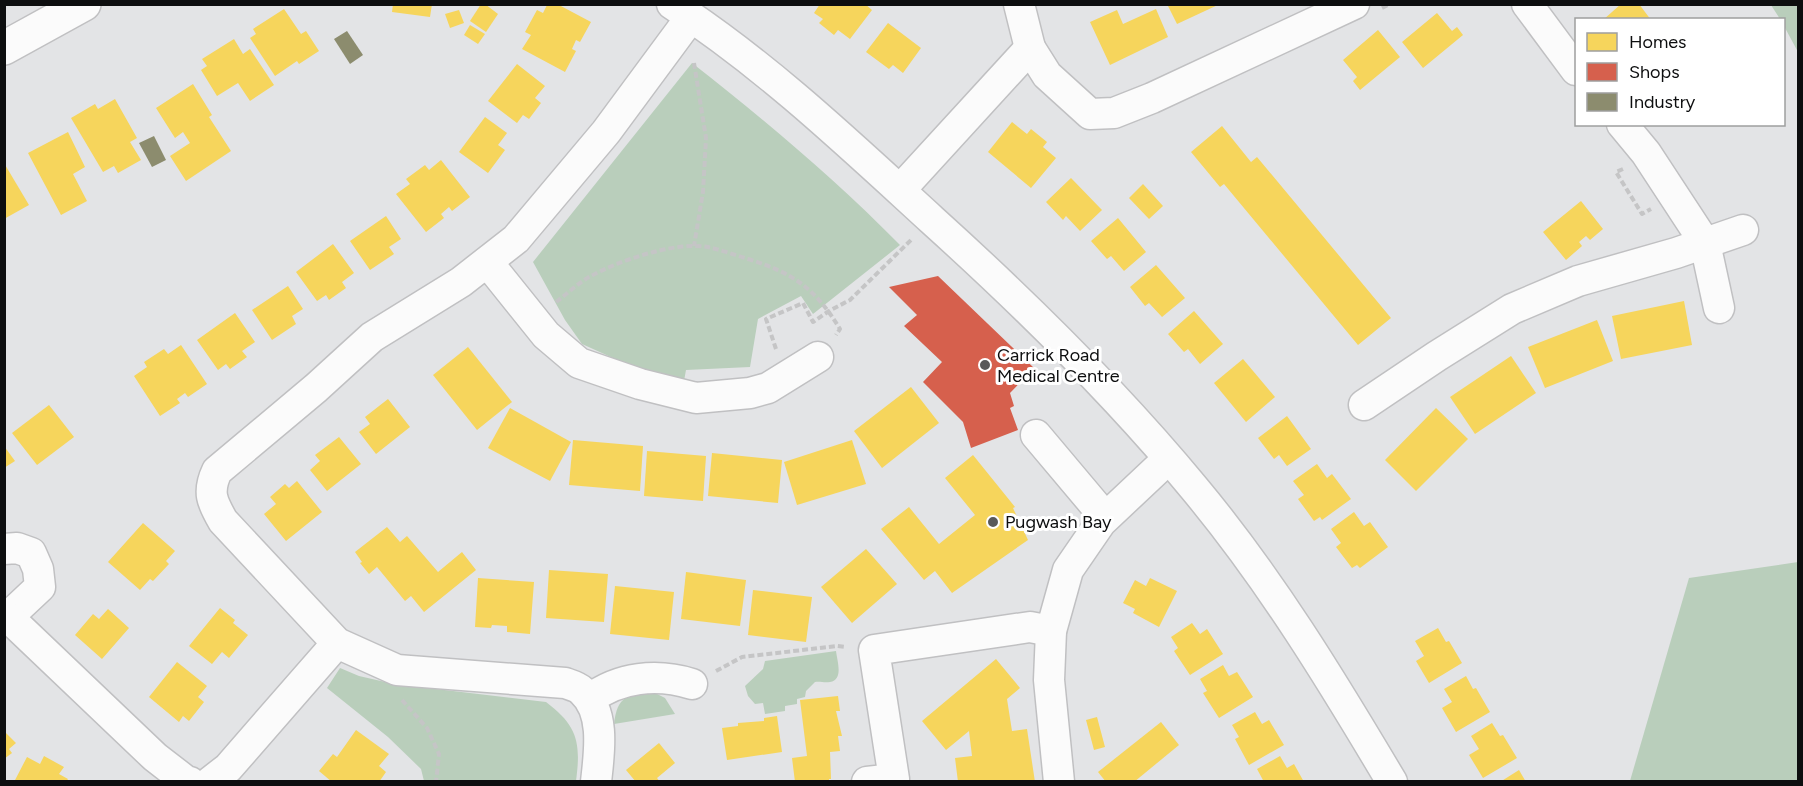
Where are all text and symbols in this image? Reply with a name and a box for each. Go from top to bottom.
legend [1575,18,1785,126]
text: Homes [1629,31,1687,53]
text: Shops [1629,61,1680,83]
text: Industry [1629,91,1696,113]
place label: Carrick Road Medical Centre [997,344,1120,387]
marker: Carrick Road Medical Centre [978,358,992,372]
place label: Pugwash Bay [1005,511,1112,533]
marker: Pugwash Bay [986,515,1000,529]

